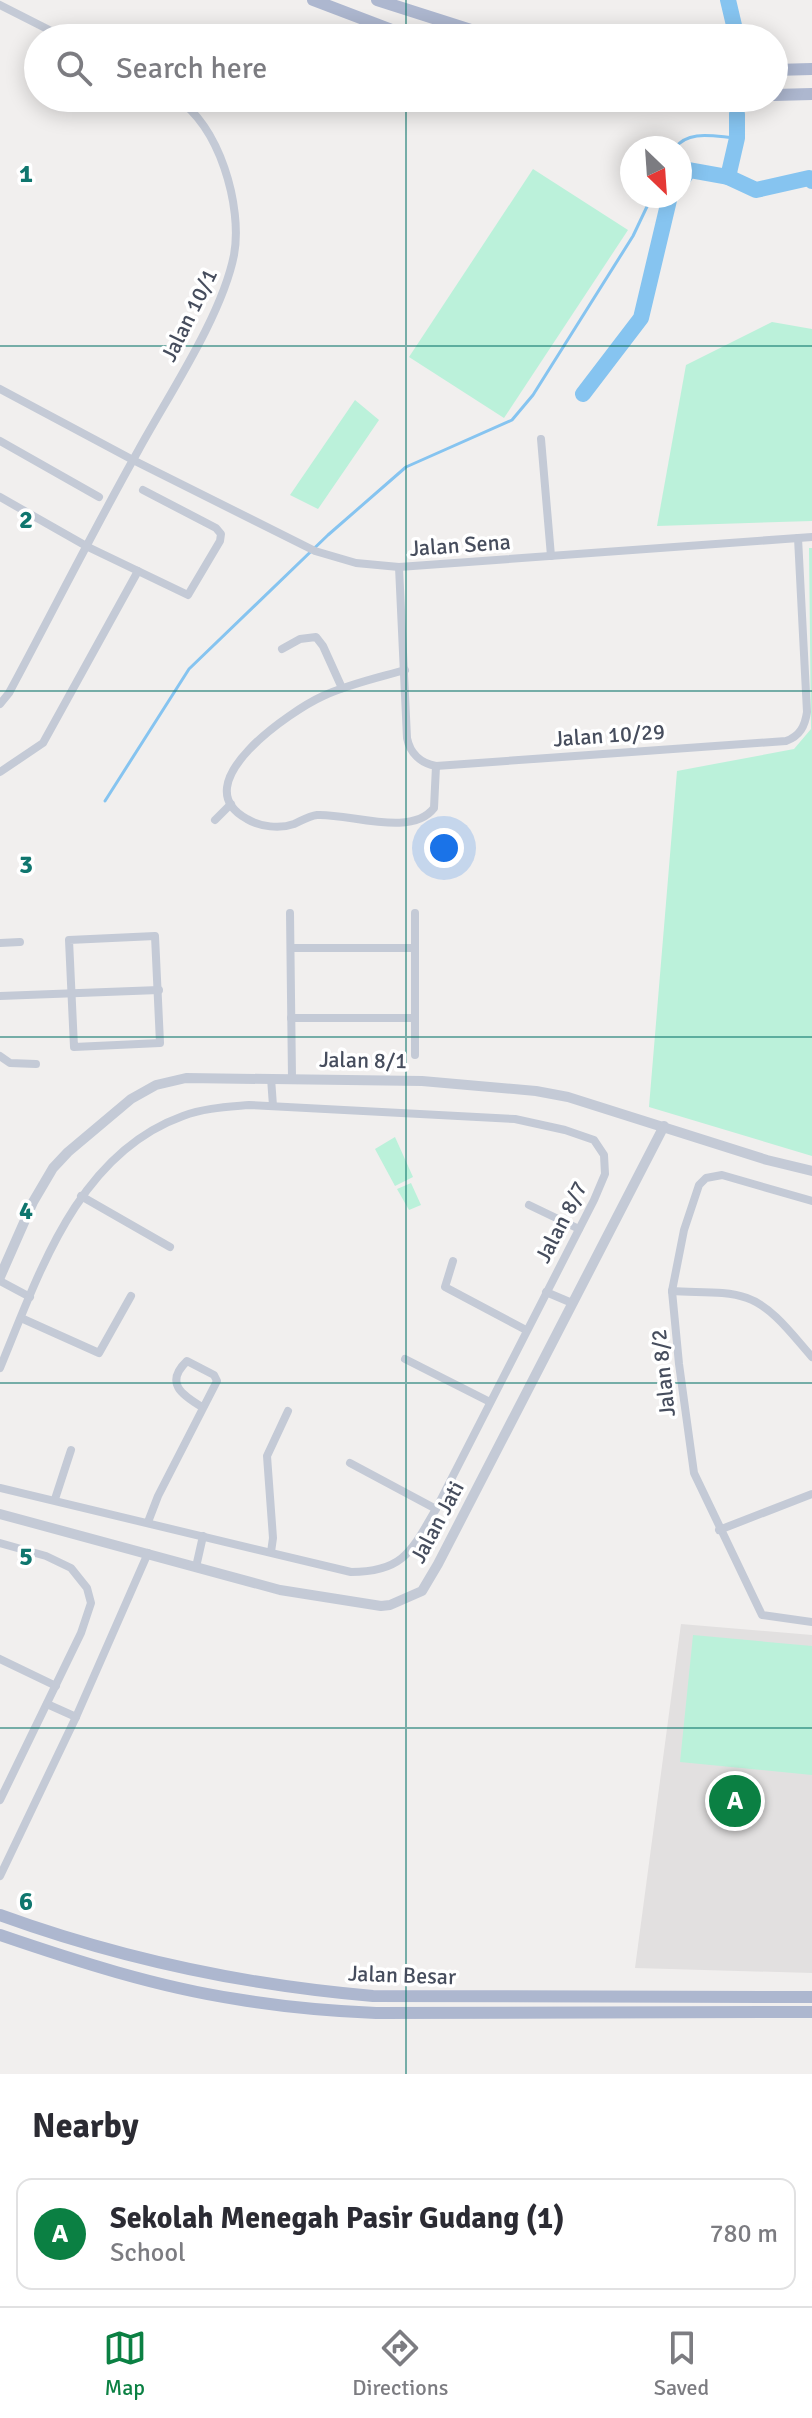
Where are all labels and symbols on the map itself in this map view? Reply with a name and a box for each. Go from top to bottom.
north arrow [620,136,692,208]
text: 1 [19,158,33,190]
street label: Jalan 10/1 [155,264,223,366]
text: 2 [19,504,33,536]
street label: Jalan Sena [409,528,511,562]
street label: Jalan 10/29 [552,718,666,752]
your location [424,828,464,868]
text: 3 [19,849,33,881]
street label: Jalan 8/1 [319,1046,407,1074]
street label: Jalan 8/7 [529,1177,593,1267]
text: 4 [19,1195,33,1227]
street label: Jalan 8/2 [645,1328,681,1418]
street label: Jalan Jati [404,1476,470,1568]
text: 5 [19,1541,33,1573]
pin: A [709,1771,761,1831]
text: 6 [19,1886,33,1918]
street label: Jalan Besar [347,1960,457,1990]

